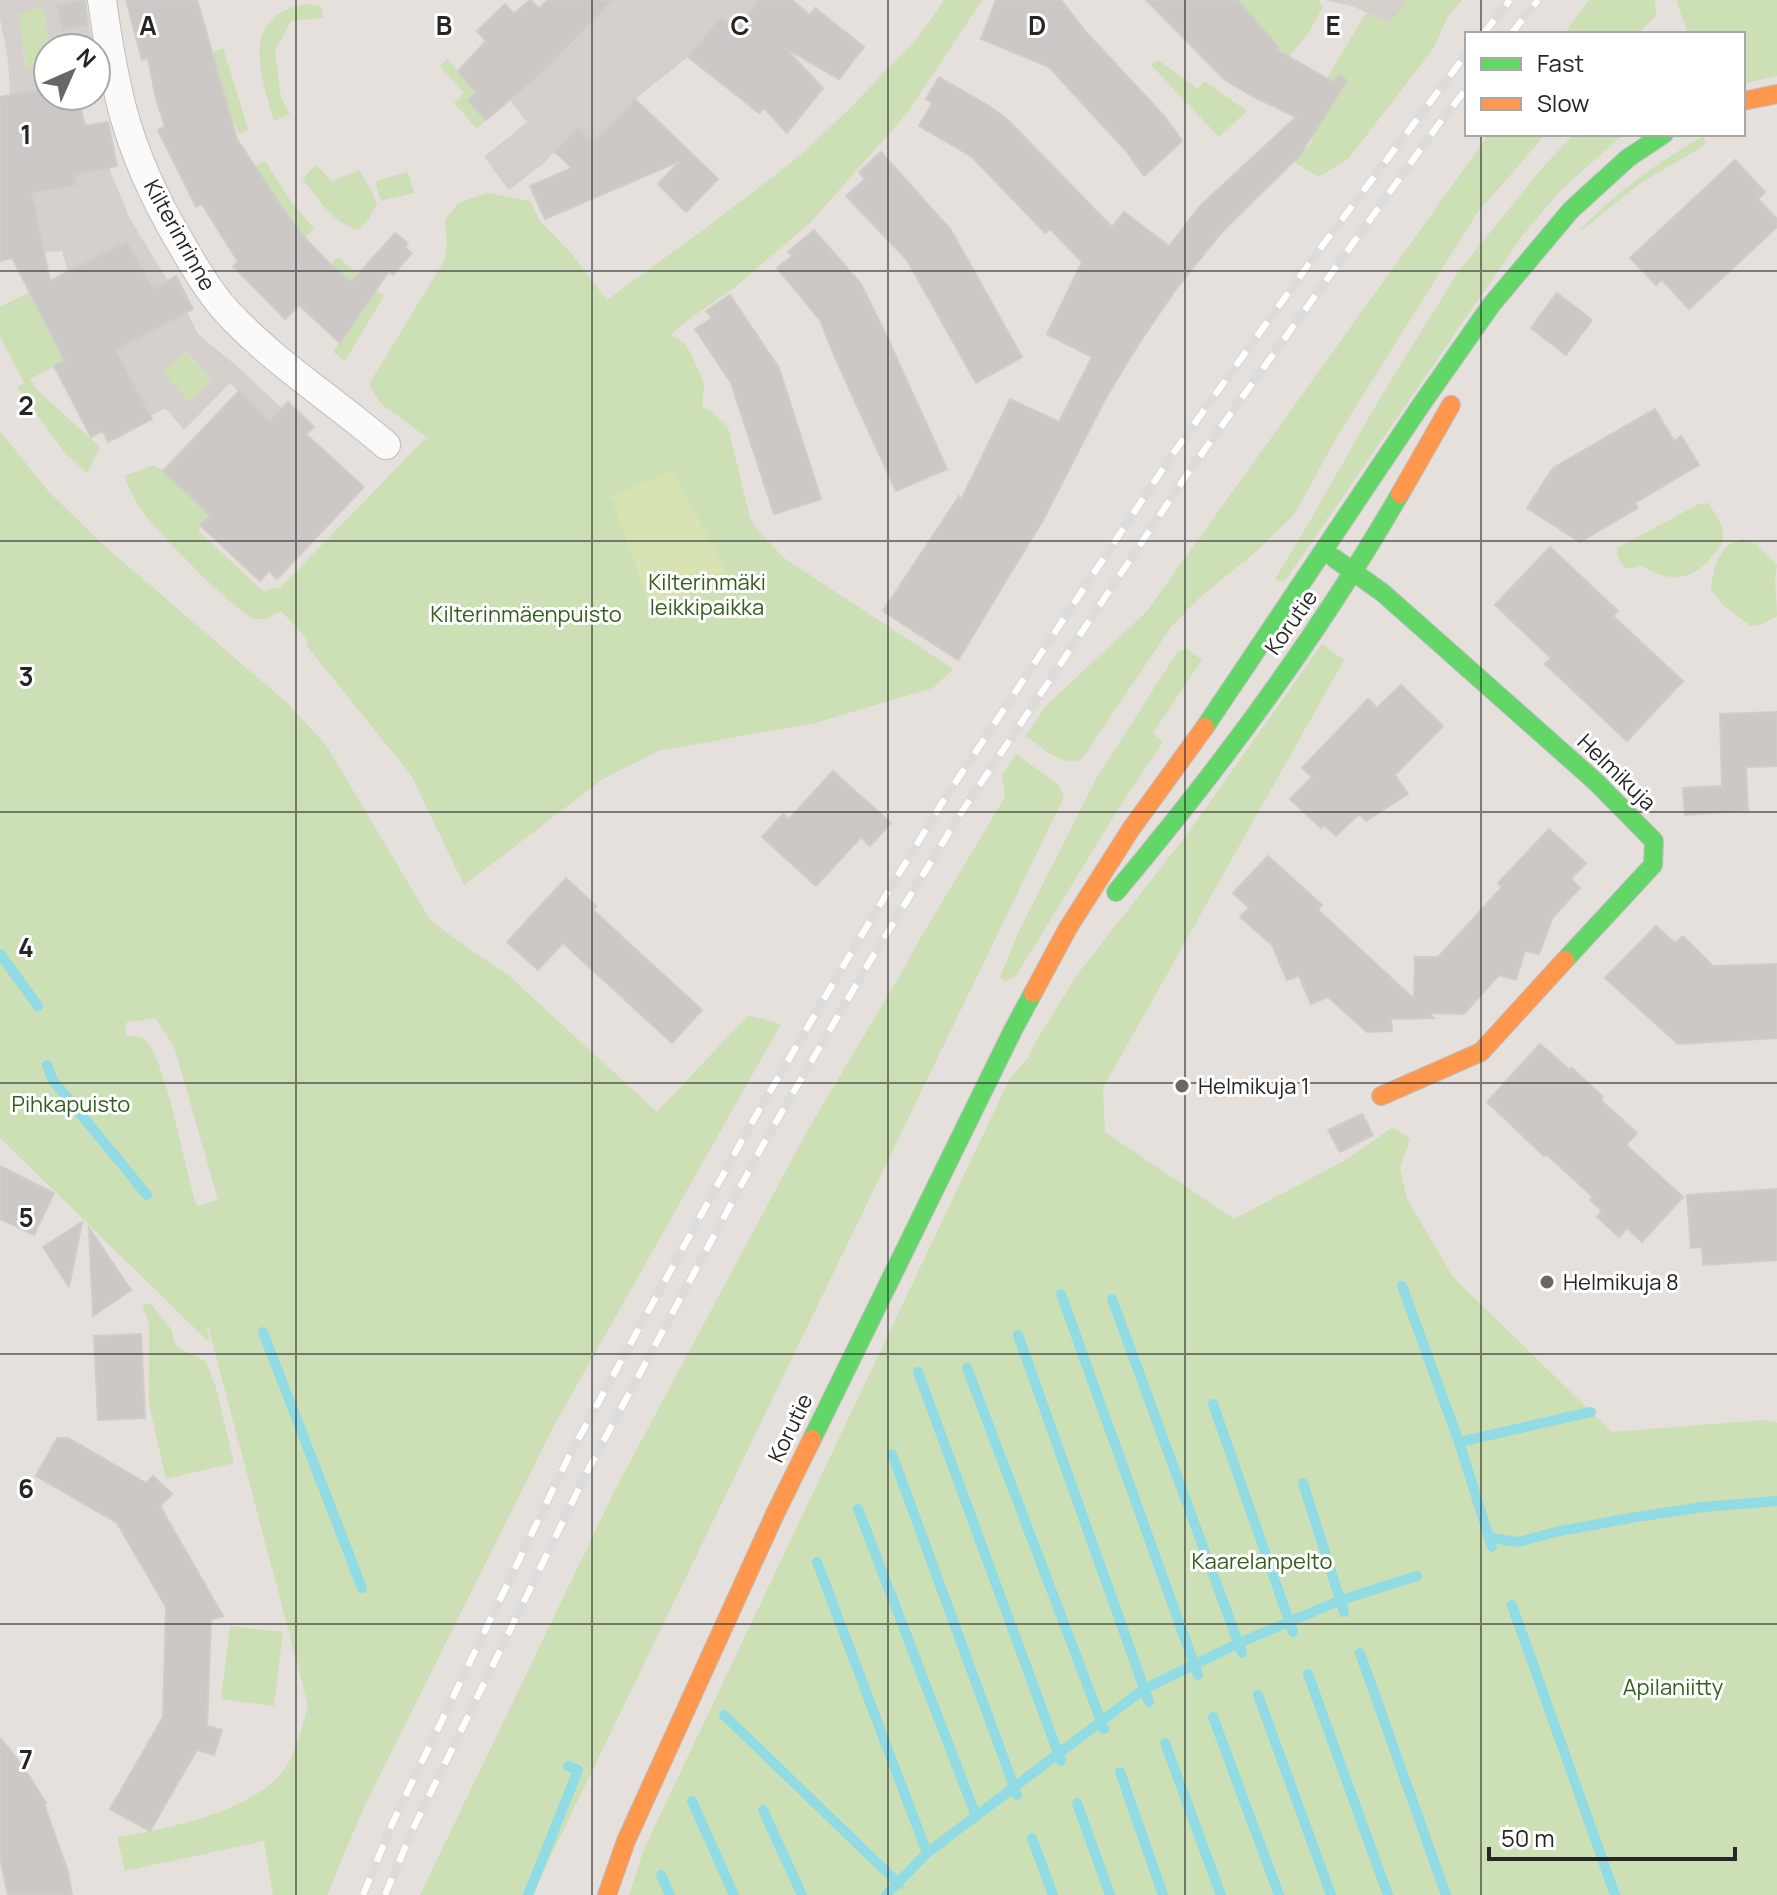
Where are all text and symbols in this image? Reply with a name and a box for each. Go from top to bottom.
text: A [139,7,157,43]
text: B [436,7,452,43]
text: C [730,7,750,43]
text: D [1028,7,1046,43]
text: E [1325,7,1341,43]
north arrow [32,32,112,112]
legend [1465,32,1745,136]
text: N [70,42,102,74]
text: Fast [1537,46,1584,79]
text: Slow [1537,86,1590,119]
text: 1 [20,116,32,152]
street label: Kilterinrinne [137,174,223,296]
text: 2 [18,387,34,423]
park label: Kilterinmäki leikkipaikka [648,567,766,622]
street label: Korutie [1258,583,1324,661]
park label: Kilterinmäenpuisto [430,599,622,629]
text: 3 [18,658,34,694]
street label: Helmikuja [1571,727,1663,817]
text: 4 [18,929,34,965]
place label: Helmikuja 1 [1198,1071,1310,1101]
marker: Helmikuja 1 [1173,1077,1191,1095]
park label: Pihkapuisto [12,1089,130,1119]
text: 5 [18,1199,34,1235]
place label: Helmikuja 8 [1563,1267,1679,1297]
marker: Helmikuja 8 [1538,1273,1556,1291]
street label: Korutie [761,1388,820,1467]
text: 6 [18,1470,34,1506]
park label: Kaarelanpelto [1192,1546,1332,1576]
park label: Apilaniitty [1623,1672,1724,1702]
text: 7 [19,1741,33,1777]
scale bar [1489,1811,1735,1861]
text: 50 m [1501,1821,1555,1854]

